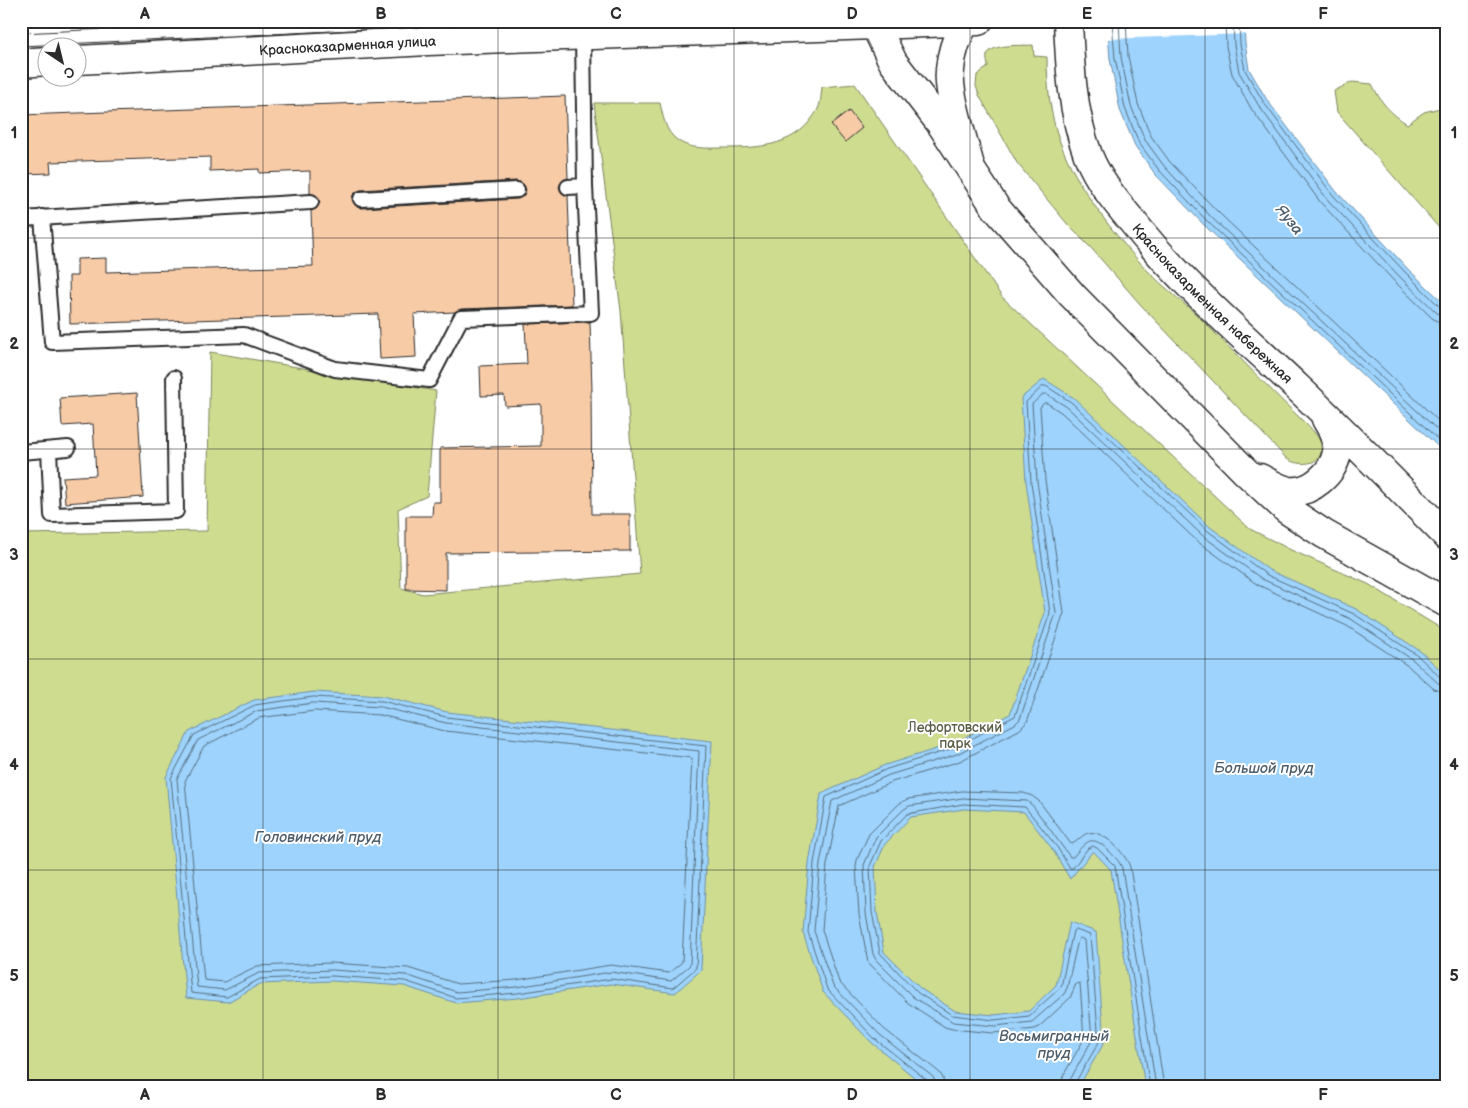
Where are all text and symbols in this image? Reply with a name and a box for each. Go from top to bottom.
text: A [139,5,150,24]
text: B [375,5,387,24]
text: C [610,5,622,24]
text: D [846,5,858,24]
text: E [1082,5,1092,24]
text: F [1318,5,1328,24]
street label: Красноказарменная улица [259,32,437,59]
north arrow [38,38,88,88]
text: С [60,62,78,82]
text: 1 [11,124,17,143]
text: 1 [1451,124,1457,143]
water label: Яуза [1270,200,1307,239]
street label: Красноказарменная набережная [1129,220,1296,387]
text: 2 [9,335,19,354]
text: 2 [1449,335,1459,354]
text: 3 [9,546,19,565]
text: 3 [1449,546,1459,565]
park label: Лефортовский парк [907,719,1002,752]
text: 4 [9,756,19,775]
text: 4 [1449,756,1459,775]
water label: Большой пруд [1214,759,1314,778]
water label: Головинский пруд [255,828,381,847]
text: 5 [9,967,19,986]
text: 5 [1449,967,1459,986]
water label: Восьмигранный пруд [999,1027,1109,1063]
text: A [139,1086,150,1105]
text: B [375,1086,387,1105]
text: C [610,1086,622,1105]
text: D [846,1086,858,1105]
text: E [1082,1086,1092,1105]
text: F [1318,1086,1328,1105]

